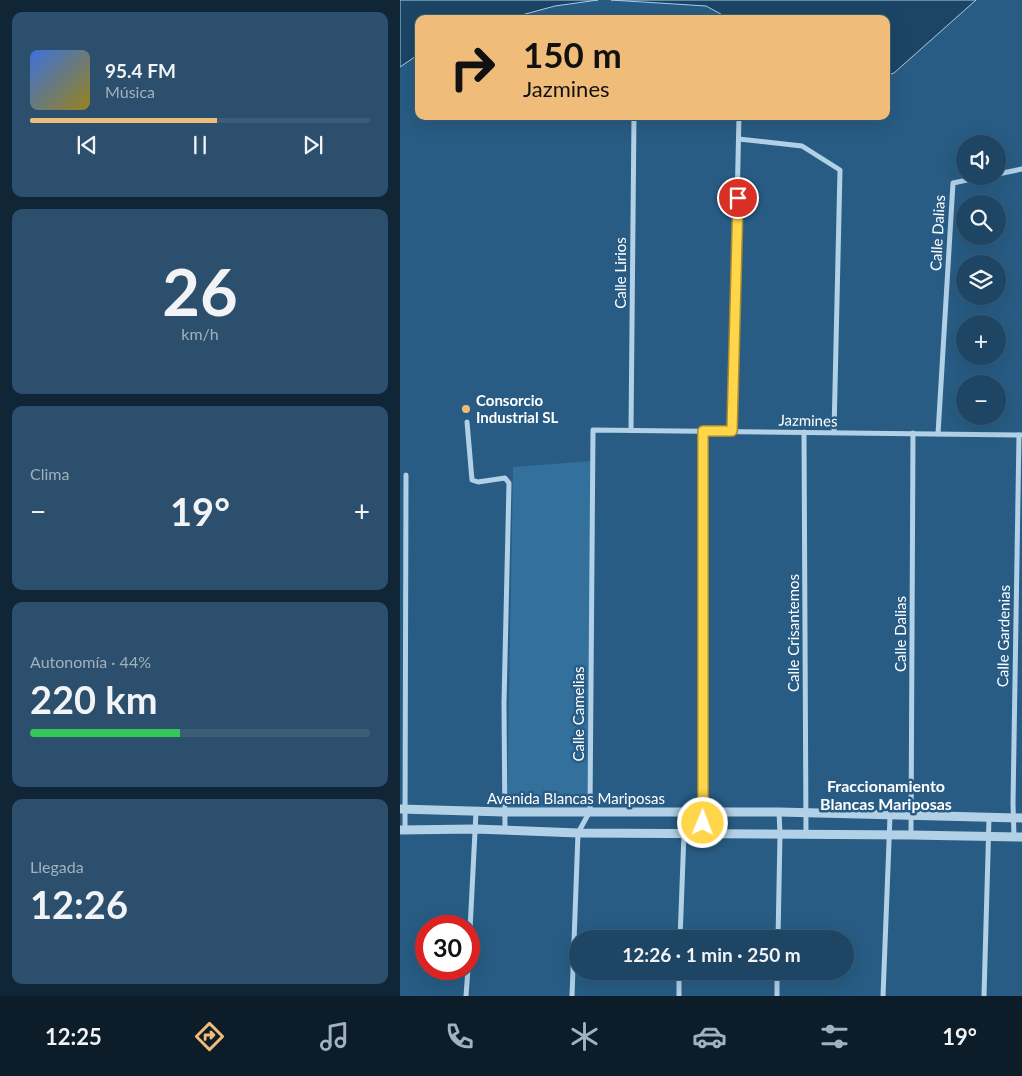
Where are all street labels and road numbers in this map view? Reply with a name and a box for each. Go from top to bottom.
street label: Calle Dalias [926,195,948,271]
street label: Calle Lirios [611,237,629,309]
street label: Jazmines [778,410,838,430]
street label: Calle Crisantemos [784,574,802,692]
street label: Calle Gardenias [993,585,1013,687]
street label: Calle Dalias [891,596,909,672]
street label: Calle Camelias [569,666,587,762]
street label: Avenida Blancas Mariposas [487,789,665,807]

